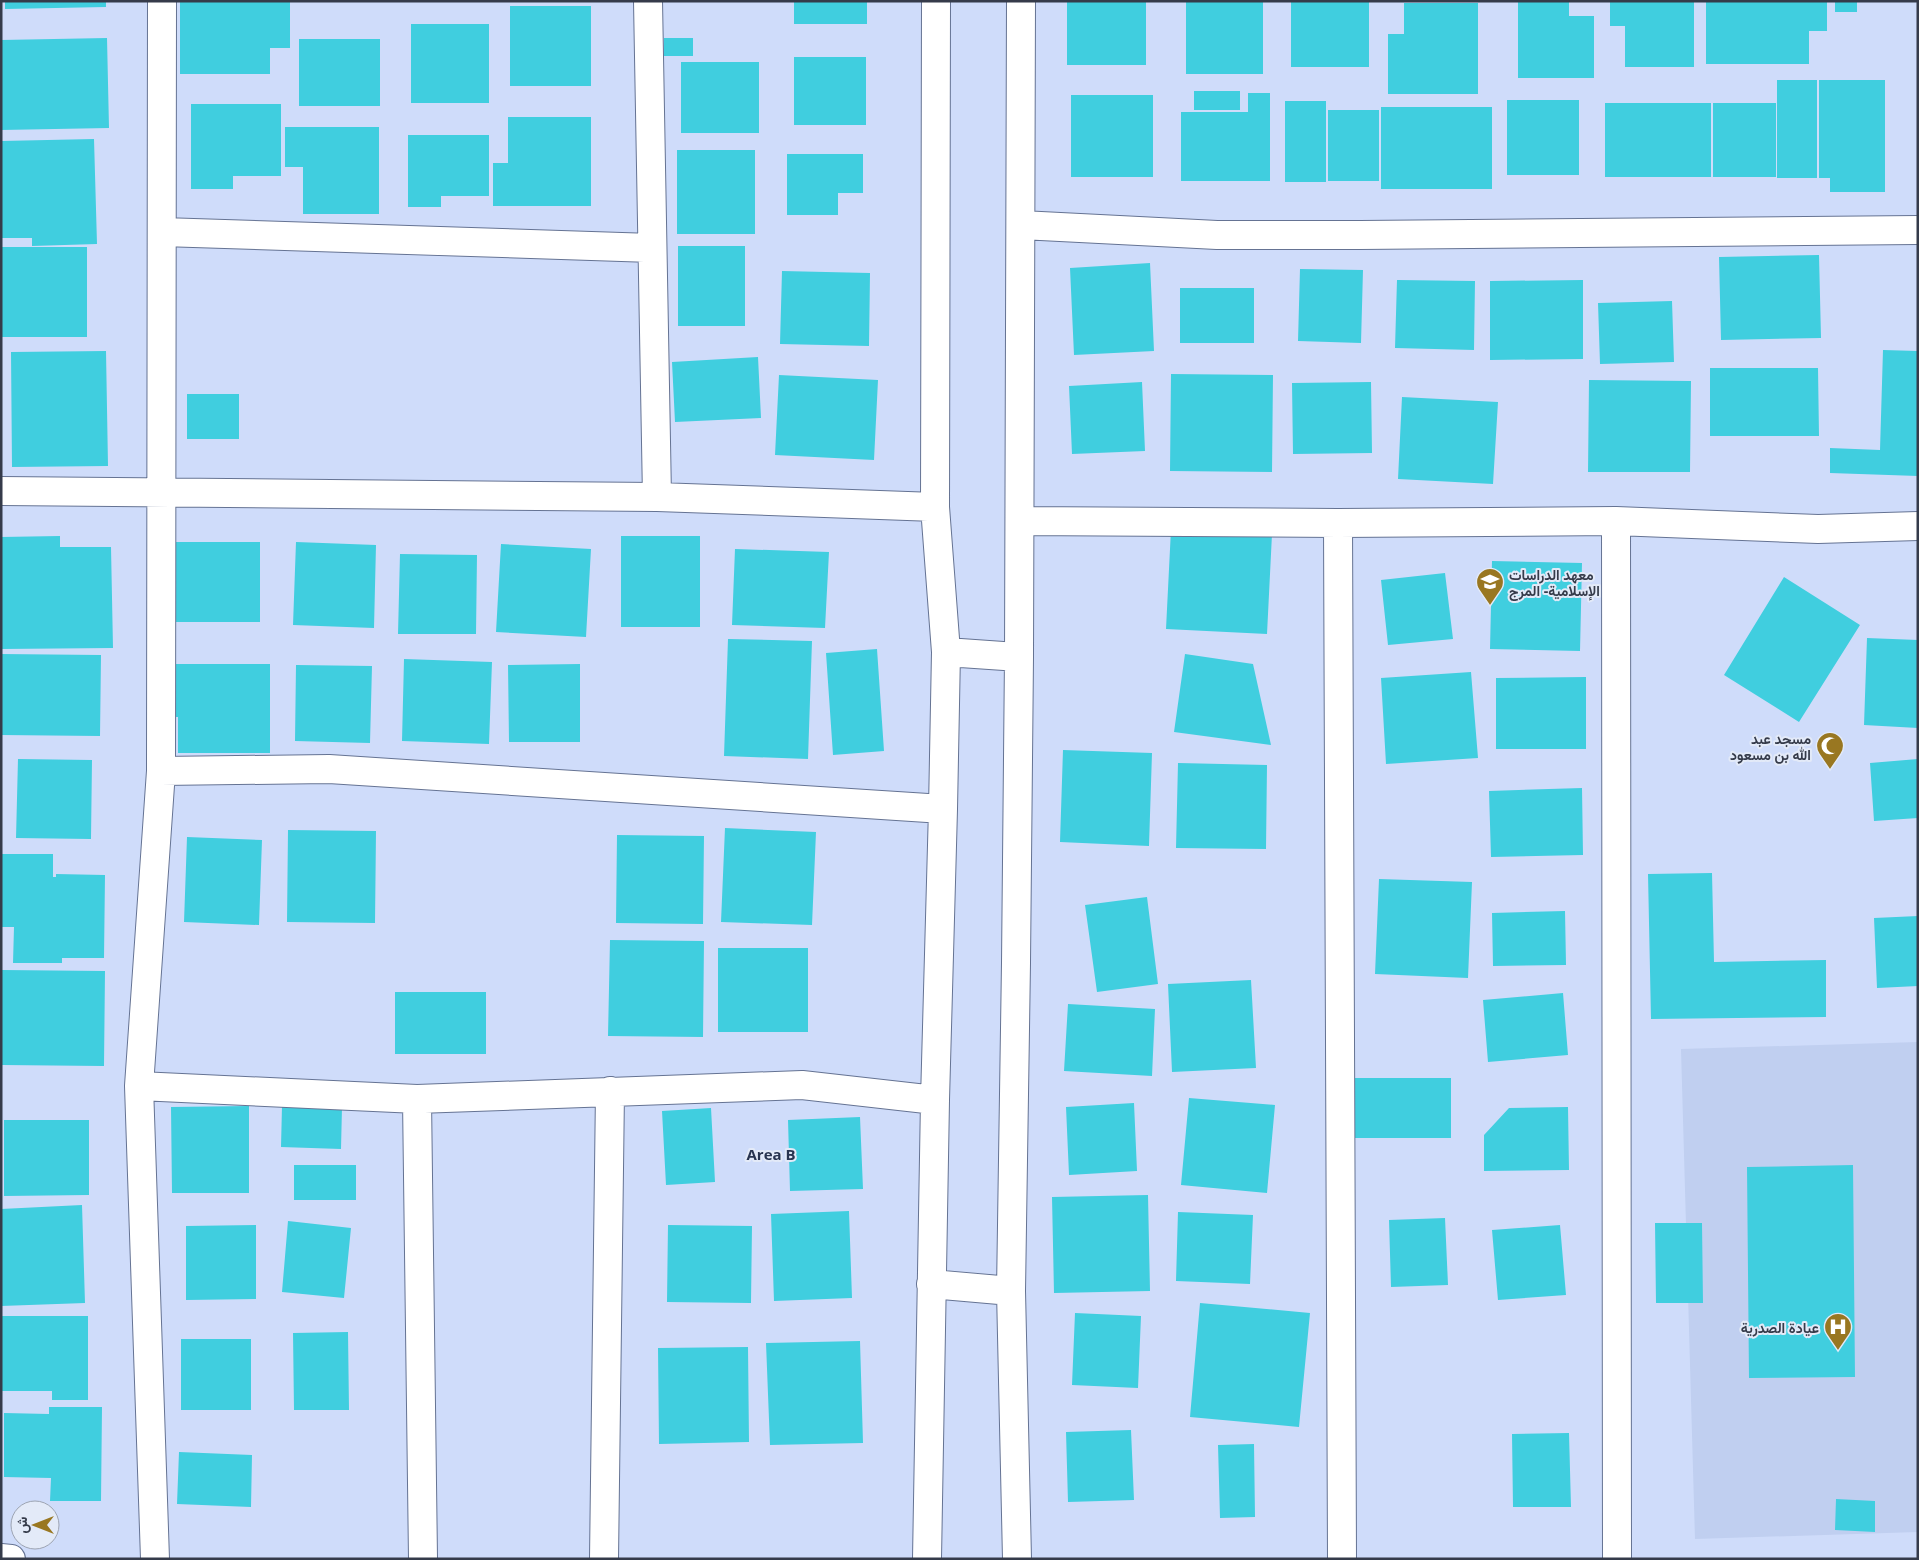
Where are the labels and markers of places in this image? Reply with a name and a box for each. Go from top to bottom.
place label: معهد الدراسات الإسلامية- المرج [1509,565,1600,601]
school or university icon: معهد الدراسات الإسلامية- المرج [1475,567,1505,606]
place label: مسجد عبد الله بن مسعود [1730,729,1811,764]
mosque icon: مسجد عبد الله بن مسعود [1815,731,1845,770]
hospital icon: عيادة الصدرية [1823,1312,1853,1351]
place label: عيادة الصدرية [1741,1318,1819,1337]

